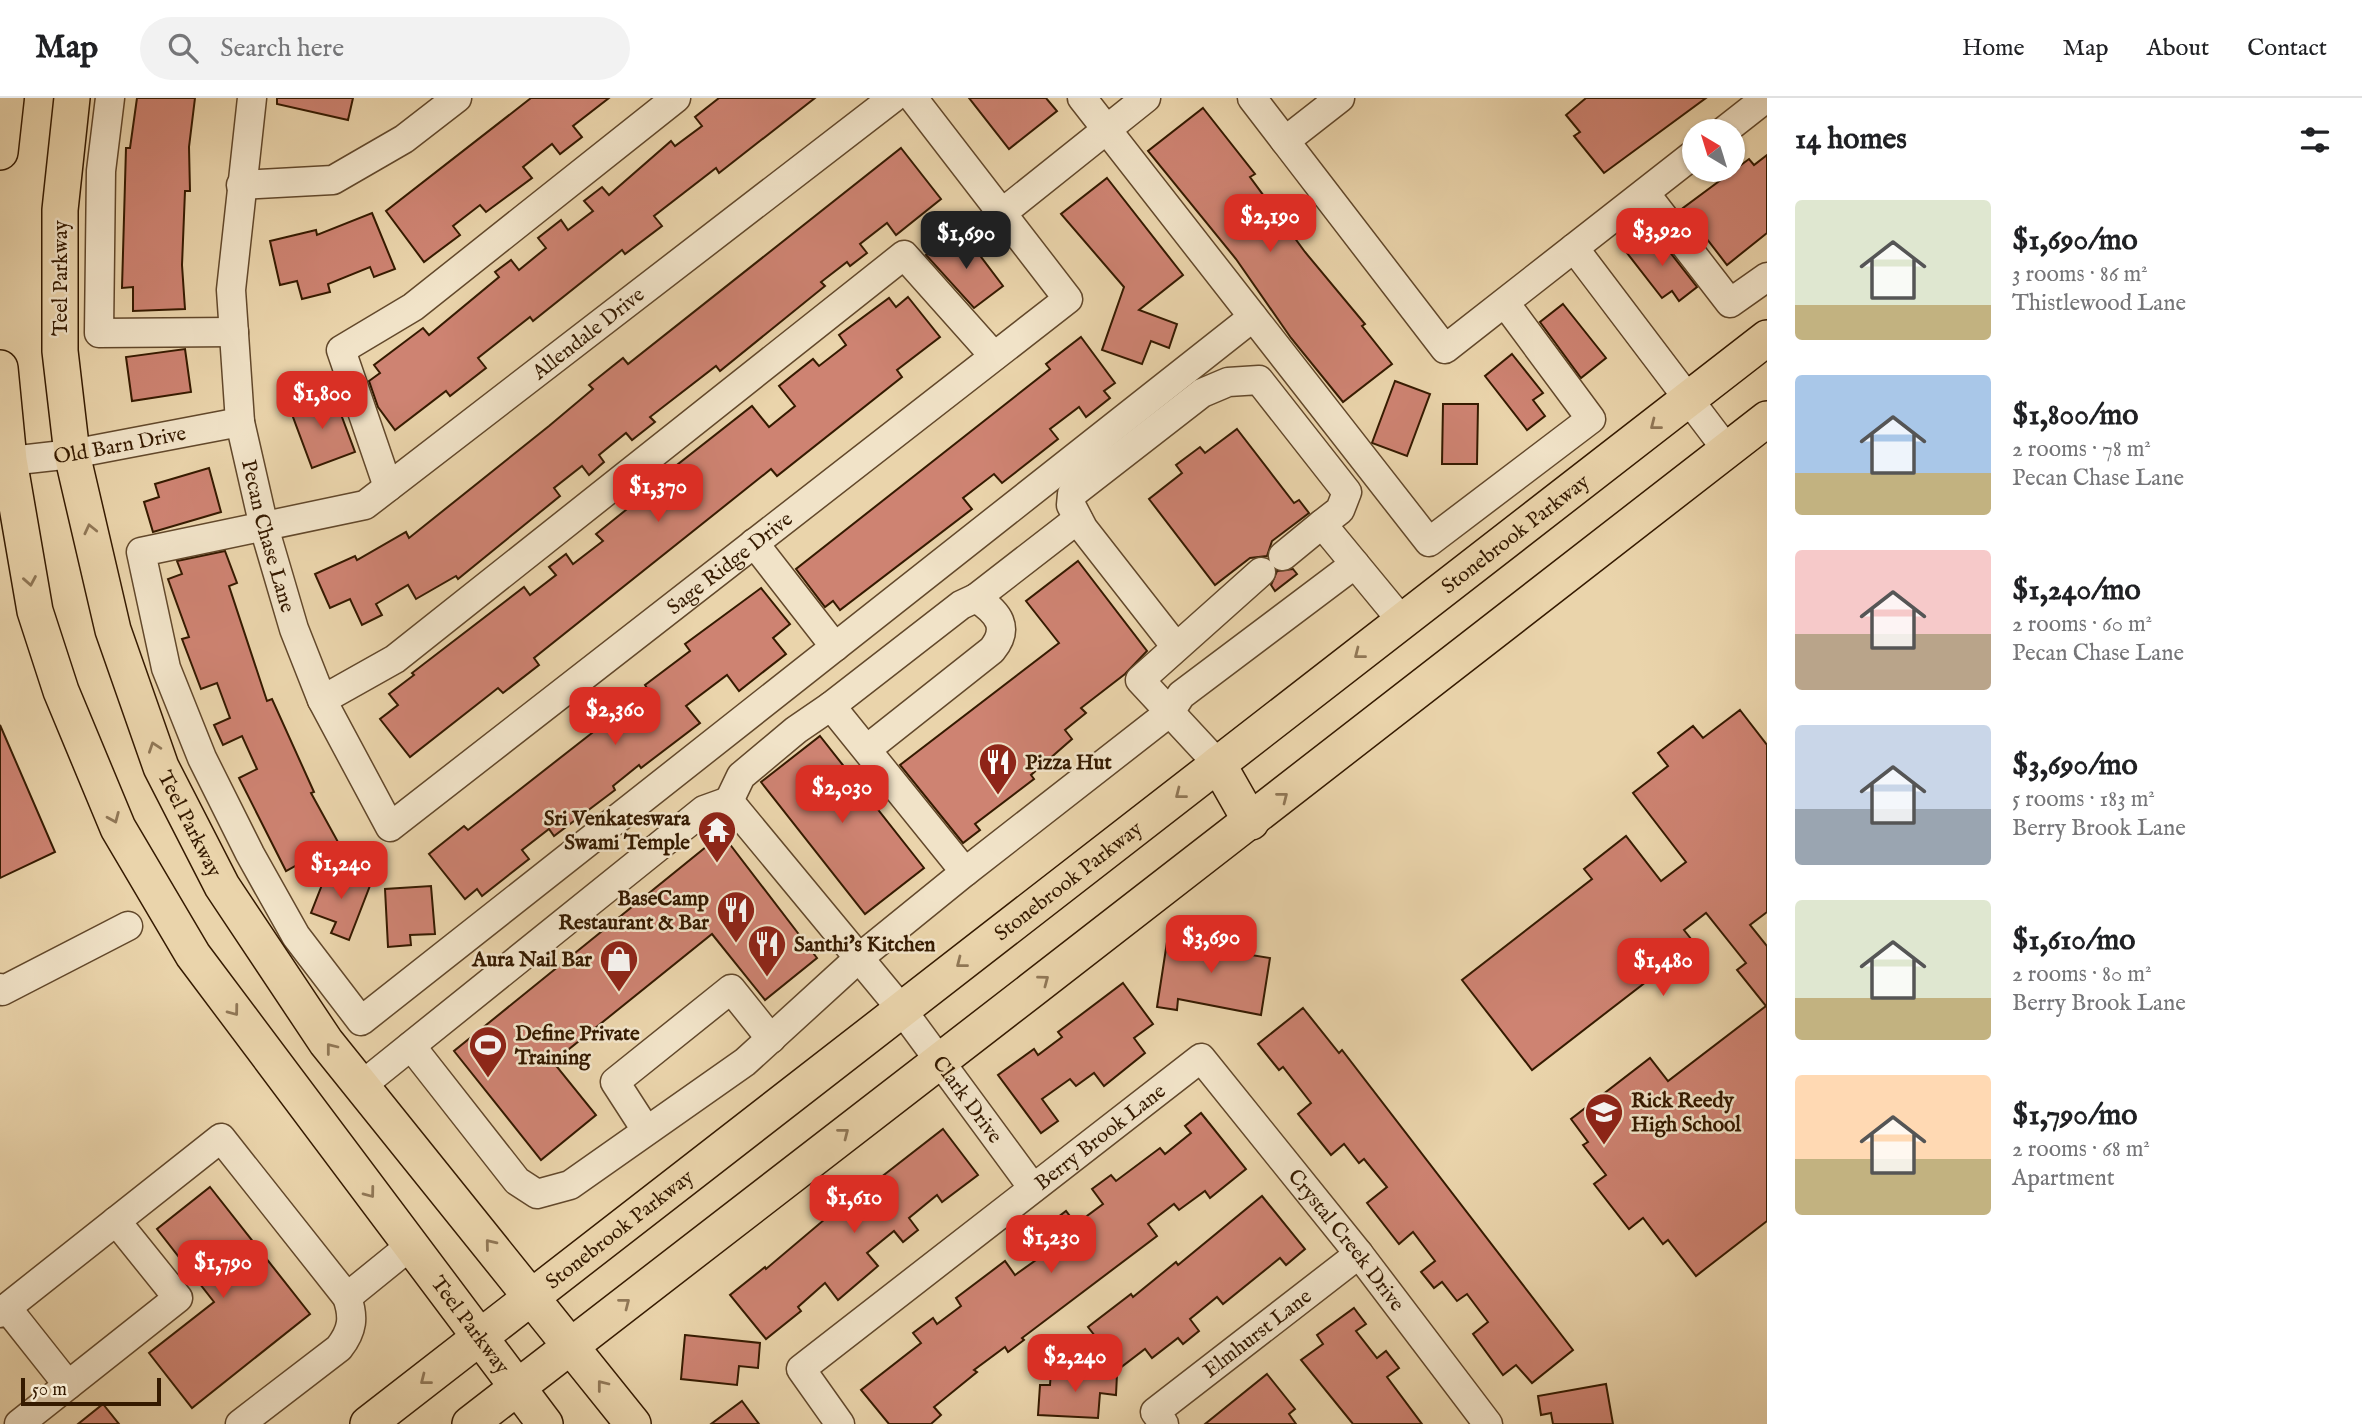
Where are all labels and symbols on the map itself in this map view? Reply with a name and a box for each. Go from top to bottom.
north arrow [1682,119,1745,182]
pin: $2,190 [1213,194,1327,254]
pin: $3,920 [1605,208,1719,268]
pin: $1,690 [909,212,1023,271]
street label: Teel Parkway [48,219,75,336]
street label: Allendale Drive [526,282,651,387]
pin: $1,800 [265,372,379,431]
one-way arrow [1650,416,1663,429]
street label: Old Barn Drive [52,420,189,471]
street label: Pecan Chase Lane [234,457,301,616]
pin: $1,370 [601,464,715,524]
street label: Stonebrook Parkway [1436,469,1596,601]
street label: Sage Ridge Drive [662,506,799,621]
one-way arrow [83,523,98,535]
one-way arrow [22,575,37,587]
one-way arrow [1355,646,1367,659]
pin: $2,360 [558,688,672,747]
restaurant icon: Pizza Hut [977,741,1019,796]
one-way arrow [148,742,162,754]
place label: Pizza Hut [1025,750,1112,777]
pin: $2,030 [785,766,899,825]
street label: Teel Parkway [150,767,228,883]
one-way arrow [1175,785,1187,798]
one-way arrow [1275,793,1288,806]
place label: Sri Venkateswara Swami Temple [544,806,691,857]
temple icon: Sri Venkateswara Swami Temple [696,809,738,864]
one-way arrow [106,811,120,823]
street label: Stonebrook Parkway [989,816,1149,948]
pin: $1,240 [284,842,398,901]
place label: BaseCamp Restaurant & Bar [558,886,710,937]
restaurant icon: BaseCamp Restaurant & Bar [715,889,757,944]
pin: $3,690 [1154,916,1268,975]
restaurant icon: Santhi's Kitchen [746,923,788,978]
place label: Santhi's Kitchen [794,932,935,959]
shop icon: Aura Nail Bar [598,938,640,993]
pin: $1,480 [1606,939,1720,998]
place label: Aura Nail Bar [471,947,592,974]
one-way arrow [957,955,969,968]
one-way arrow [1036,976,1048,988]
one-way arrow [226,1003,239,1015]
place label: Define Private Training [514,1021,640,1072]
sports icon: Define Private Training [467,1024,509,1079]
one-way arrow [326,1043,339,1056]
street label: Clark Drive [925,1051,1008,1150]
street label: Berry Brook Lane [1030,1078,1172,1197]
place label: Rick Reedy High School [1631,1088,1742,1139]
school or university icon: Rick Reedy High School [1583,1091,1625,1146]
one-way arrow [836,1129,848,1142]
street label: Stonebrook Parkway [541,1164,700,1296]
street label: Crystal Creek Drive [1281,1164,1410,1318]
pin: $1,610 [797,1176,911,1235]
one-way arrow [362,1185,375,1198]
pin: $1,230 [994,1216,1108,1275]
one-way arrow [485,1239,498,1251]
pin: $1,790 [166,1240,280,1300]
street label: Teel Parkway [424,1271,515,1381]
street label: Elmhurst Lane [1198,1283,1318,1385]
one-way arrow [618,1299,630,1312]
pin: $2,240 [1018,1334,1132,1394]
one-way arrow [420,1372,432,1385]
scale bar [21,1375,161,1407]
one-way arrow [598,1380,611,1392]

